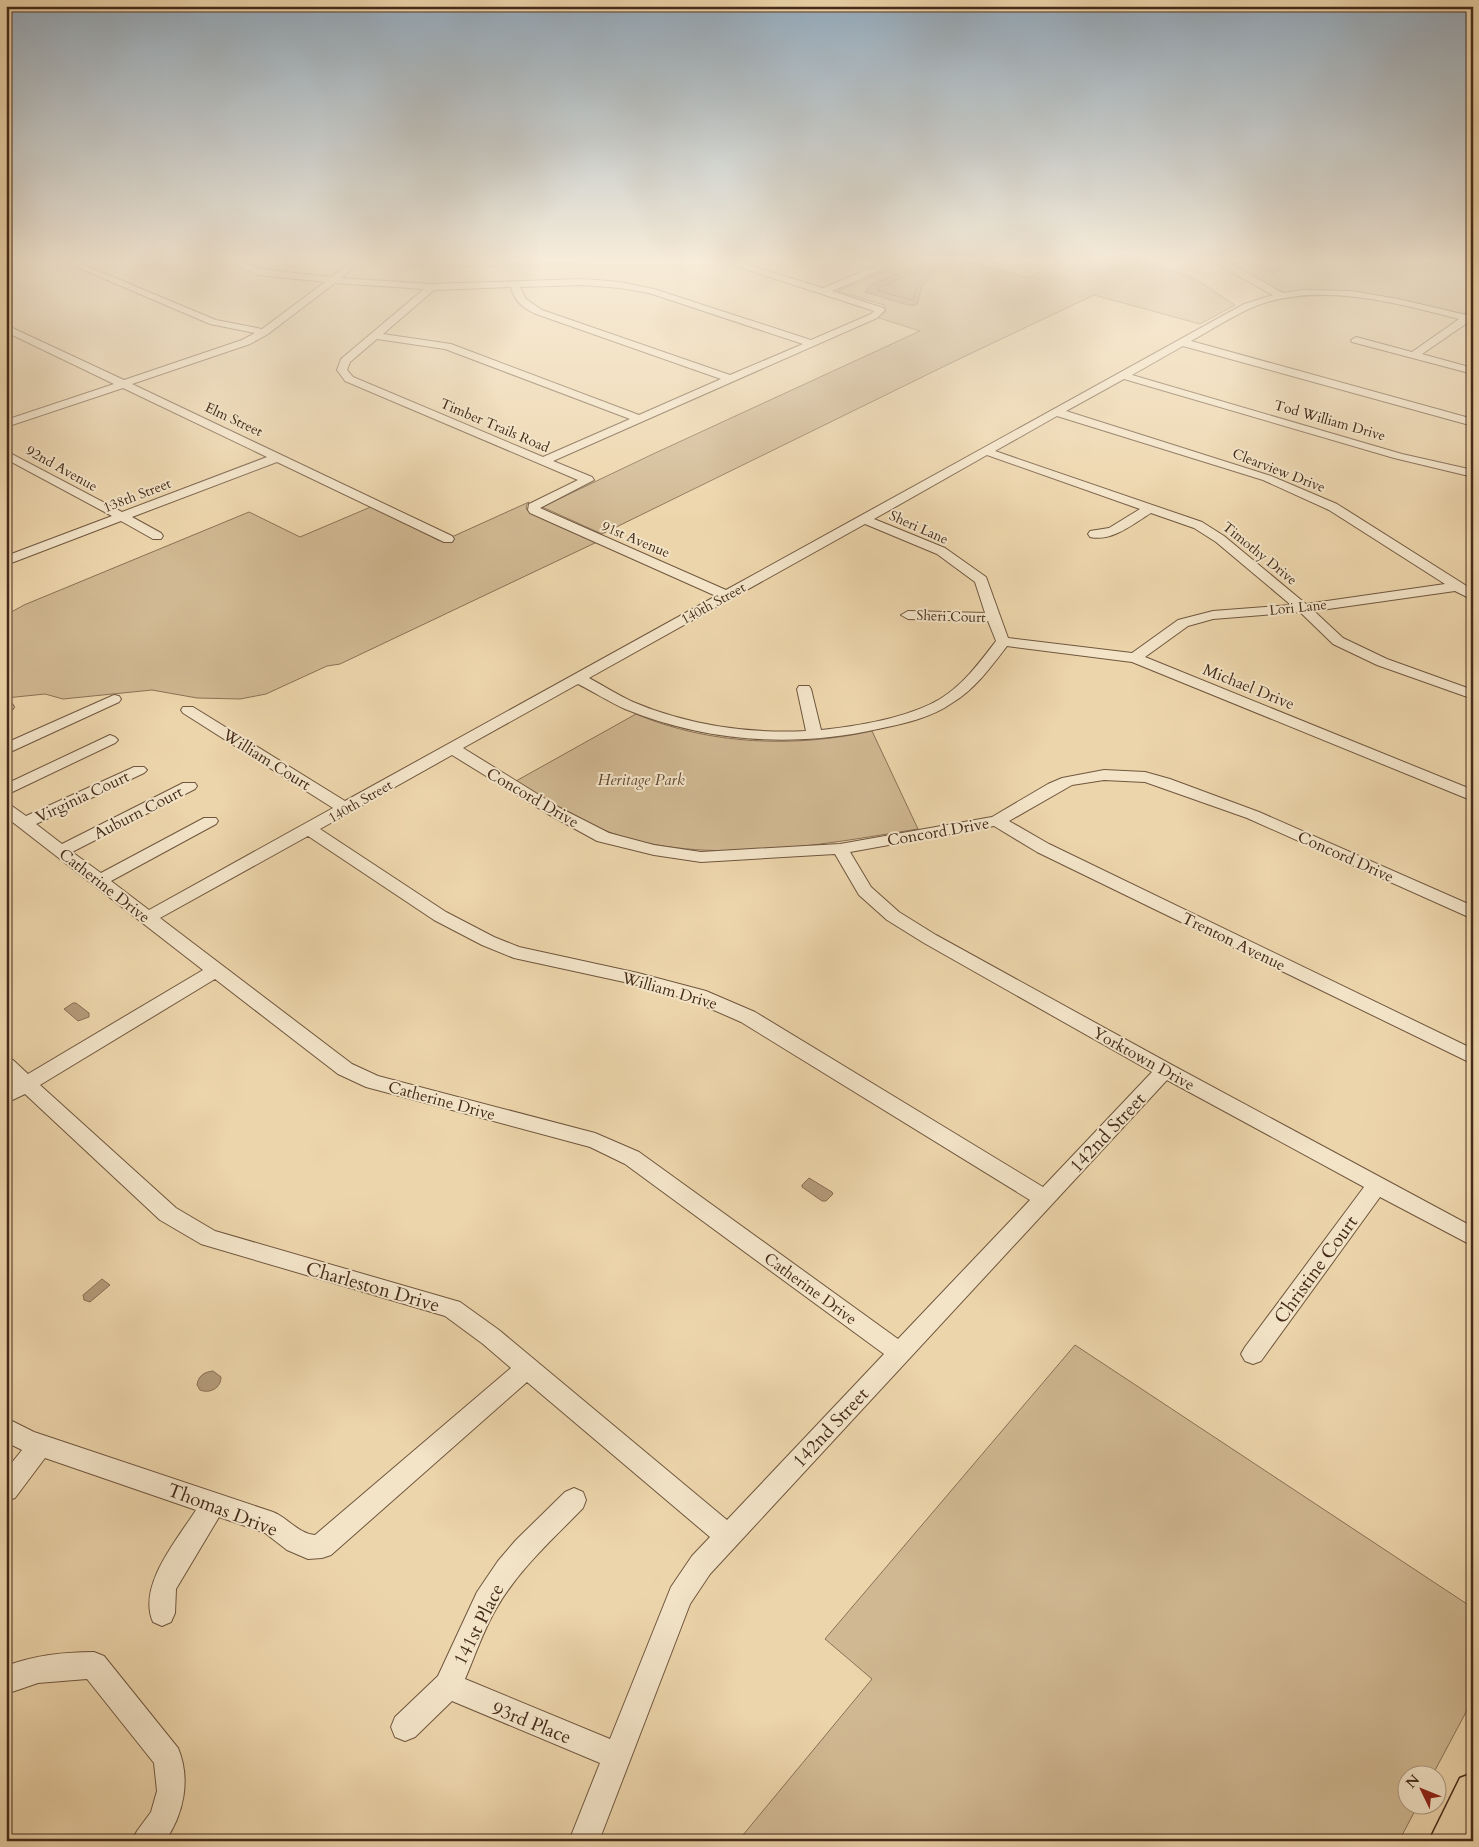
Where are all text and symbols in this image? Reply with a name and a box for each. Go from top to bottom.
street label: Timber Trails Road [437,394,553,457]
street label: Tod William Drive [1272,395,1388,445]
street label: Elm Street [202,398,266,441]
street label: 92nd Avenue [23,441,101,496]
street label: Clearview Drive [1230,444,1328,497]
street label: 138th Street [101,474,174,517]
street label: Sheri Lane [886,506,951,549]
street label: 91st Avenue [599,517,673,562]
street label: Timothy Drive [1218,517,1301,589]
street label: 140th Street [678,578,749,629]
street label: Lori Lane [1268,595,1328,620]
street label: Sheri Court [916,606,987,627]
street label: Michael Drive [1200,659,1298,715]
street label: William Court [217,723,315,796]
street label: Concord Drive [482,763,583,833]
street label: Virginia Court [32,766,133,828]
park label: Heritage Park [597,769,685,791]
street label: 140th Street [325,775,396,827]
street label: Auburn Court [90,781,187,845]
street label: Concord Drive [885,812,991,852]
street label: Concord Drive [1294,826,1397,888]
street label: Catherine Drive [54,843,154,928]
street label: Trenton Avenue [1178,907,1289,977]
street label: William Drive [619,967,720,1015]
street label: Yorktown Drive [1089,1022,1199,1096]
street label: Catherine Drive [386,1076,498,1126]
street label: 142nd Street [1064,1087,1152,1178]
street label: Christine Court [1268,1210,1364,1329]
street label: Catherine Drive [759,1248,861,1330]
street label: Charleston Drive [303,1255,443,1318]
street label: 142nd Street [787,1382,875,1473]
street label: Thomas Drive [164,1477,282,1543]
street label: 141st Place [447,1579,511,1670]
street label: 93rd Place [488,1695,575,1751]
north arrow [1396,1764,1446,1814]
text: N [1402,1771,1424,1792]

